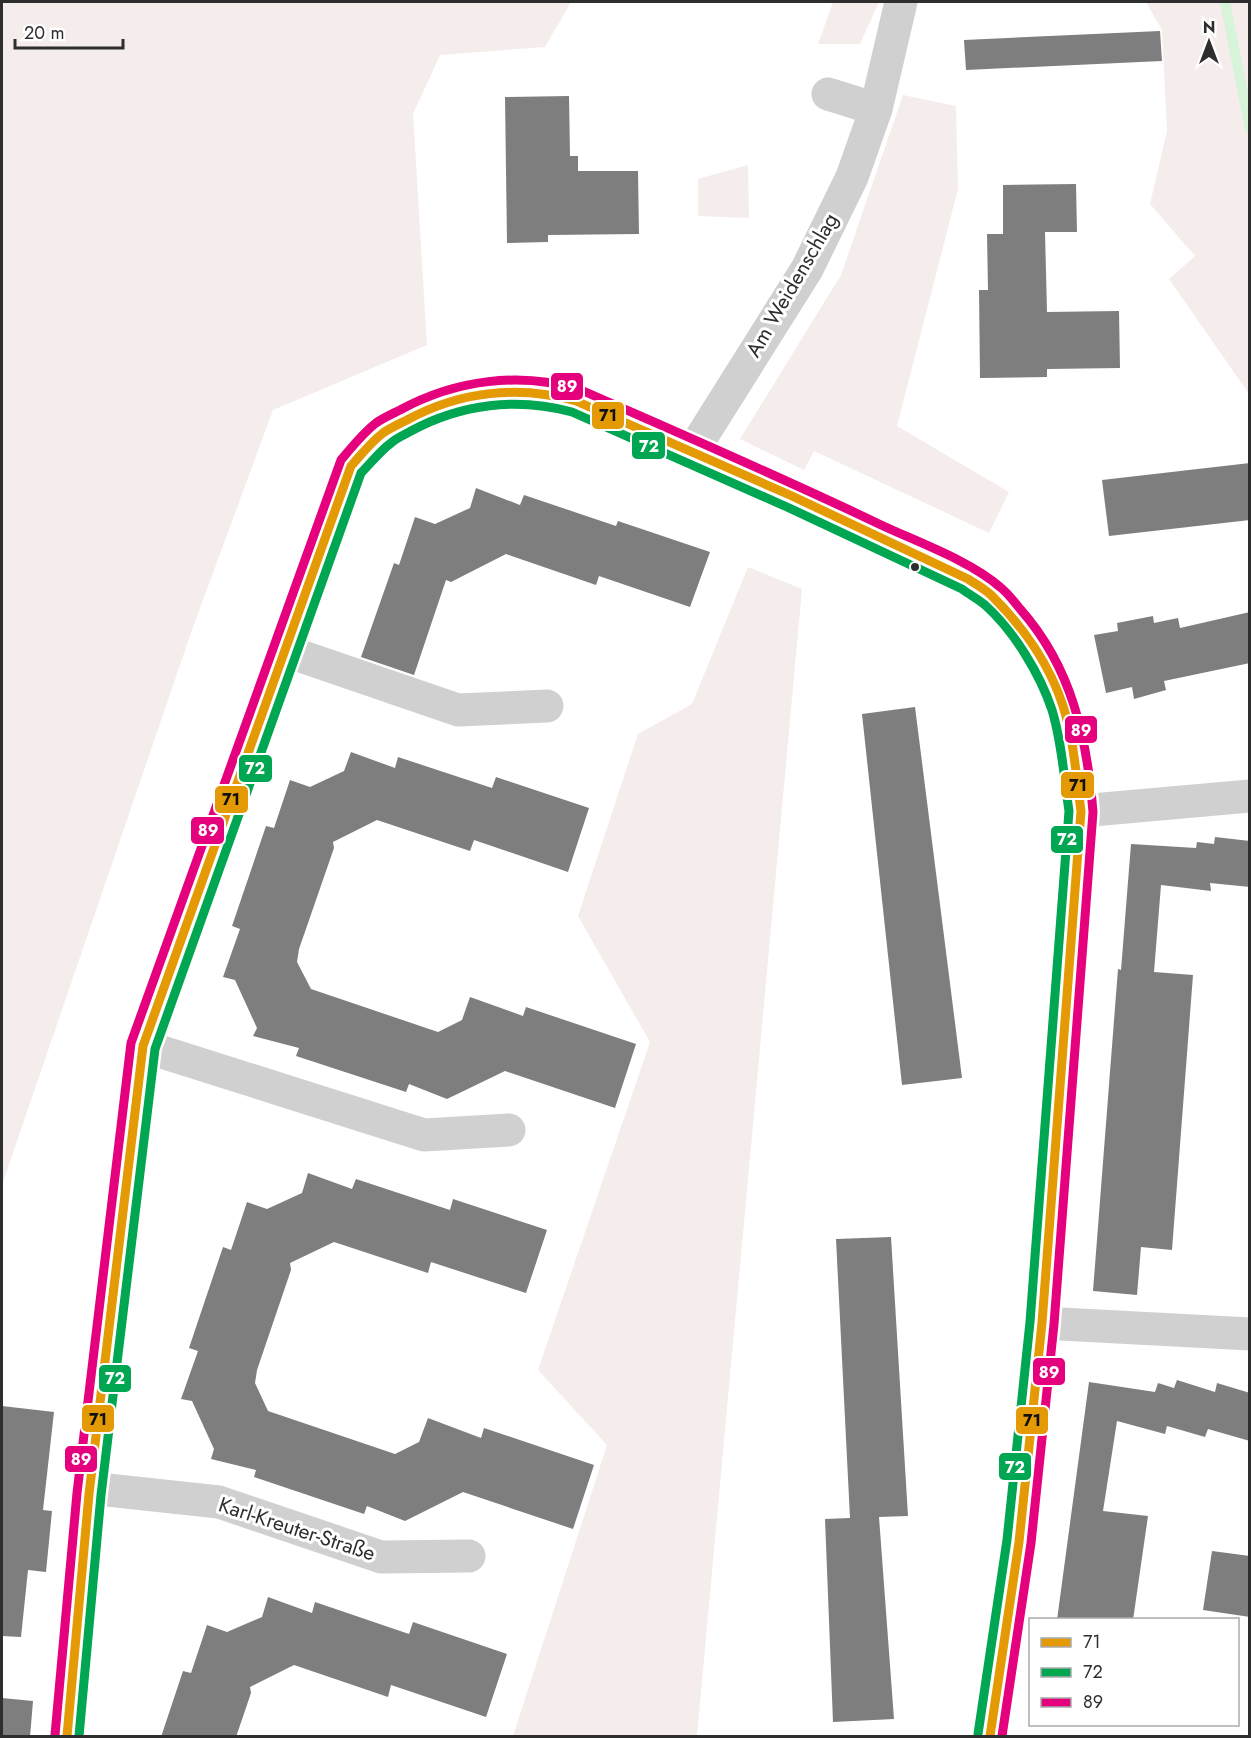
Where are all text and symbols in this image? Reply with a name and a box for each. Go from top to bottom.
scale bar [15,12,123,50]
north arrow [1179,12,1239,72]
text: N [1203,16,1215,39]
text: 20 m [24,20,64,46]
street label: Am Weidenschlag [738,207,846,363]
line badge: 89 [550,372,584,401]
text: 89 [557,375,577,398]
line badge: 71 [591,401,625,430]
text: 71 [599,404,617,427]
line badge: 72 [631,431,666,460]
text: 72 [639,435,659,458]
unlabelled marker [909,561,921,573]
line badge: 89 [1064,715,1098,744]
text: 89 [1071,719,1091,742]
line badge: 72 [238,754,273,783]
text: 72 [245,757,265,780]
line badge: 71 [1060,771,1095,799]
text: 71 [1069,774,1087,797]
line badge: 71 [214,785,249,814]
text: 71 [222,788,240,811]
line badge: 89 [190,816,225,845]
text: 89 [198,819,218,842]
line badge: 72 [1050,825,1084,854]
text: 72 [1057,828,1077,851]
line badge: 89 [1032,1357,1066,1386]
text: 89 [1039,1361,1059,1384]
line badge: 72 [98,1364,132,1393]
text: 72 [105,1367,125,1390]
line badge: 71 [81,1404,115,1433]
line badge: 71 [1015,1406,1049,1435]
text: 71 [89,1408,107,1431]
text: 71 [1023,1409,1041,1432]
line badge: 89 [64,1445,98,1473]
text: 89 [71,1448,91,1471]
line badge: 72 [998,1452,1032,1481]
text: 72 [1005,1456,1025,1479]
street label: Karl-Kreuter-Straße [215,1490,379,1569]
legend [1029,1618,1239,1726]
text: 71 [1083,1629,1101,1655]
text: 72 [1083,1659,1103,1685]
text: 89 [1083,1689,1103,1715]

